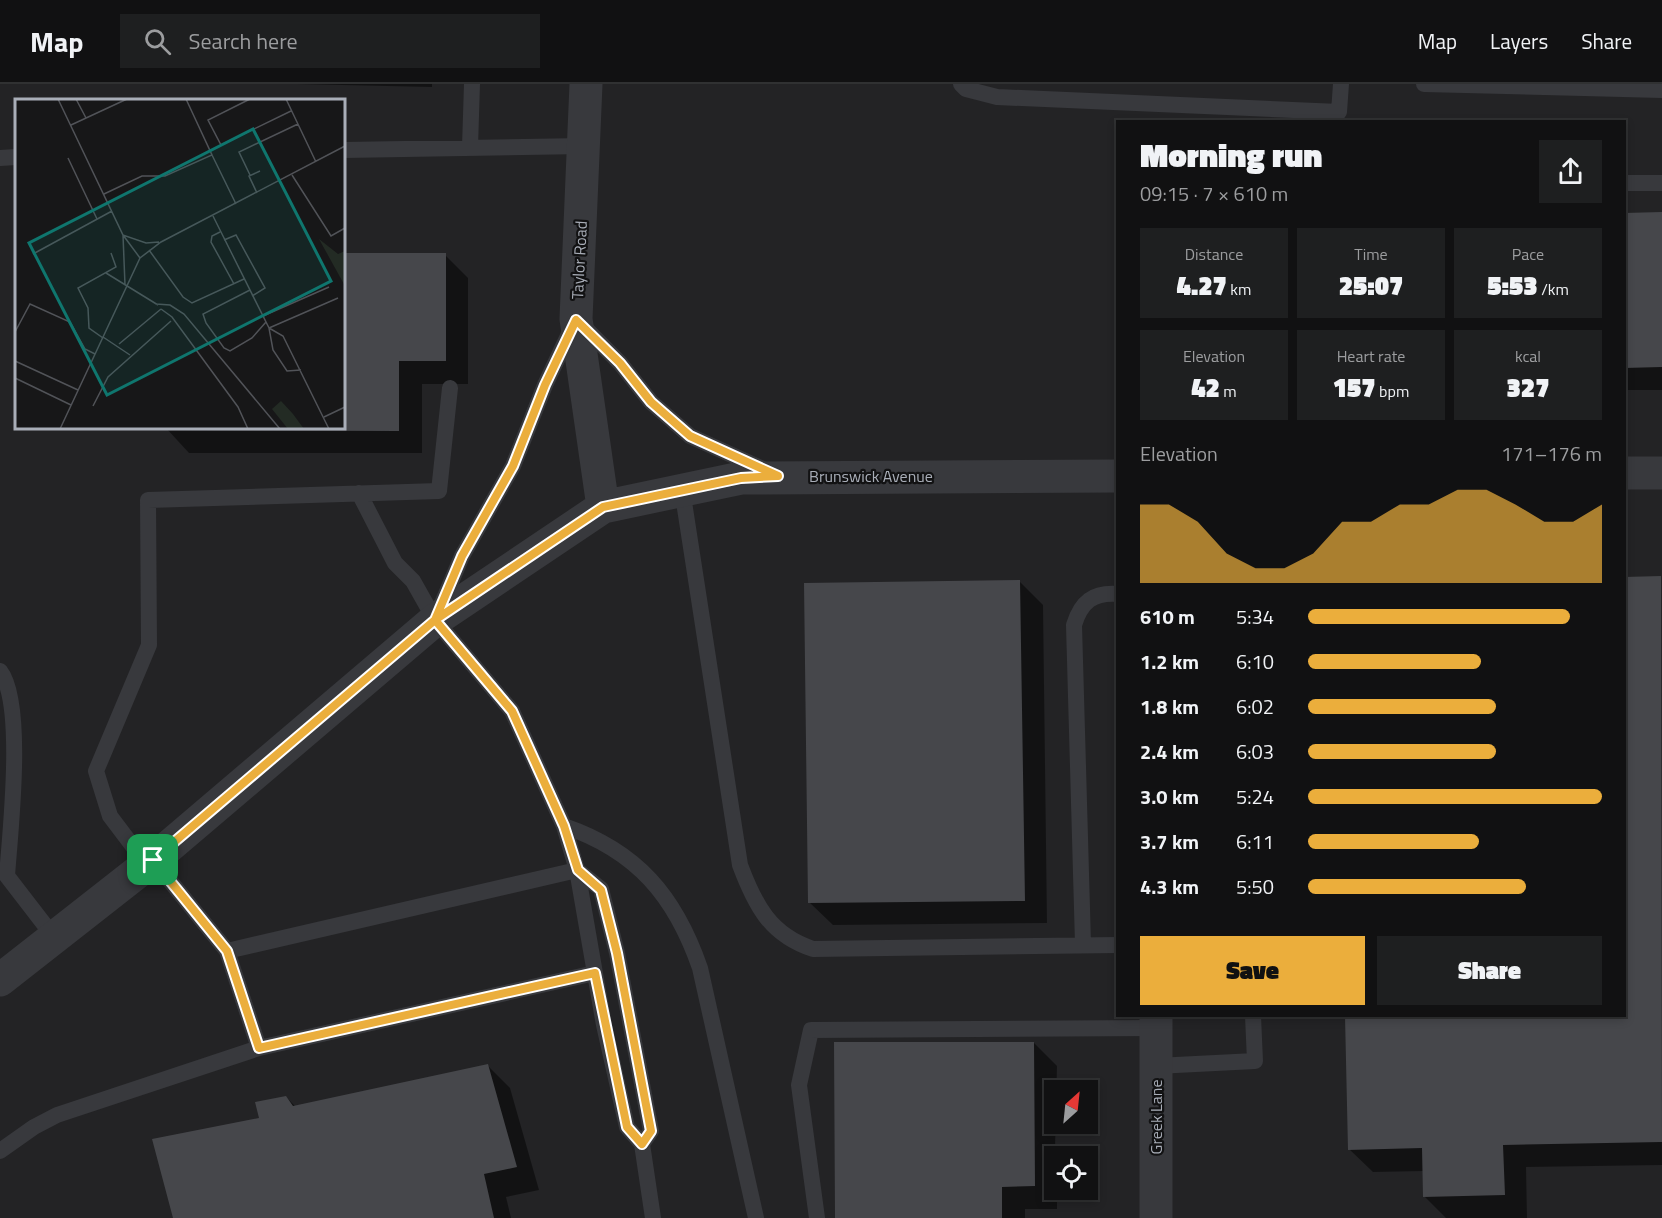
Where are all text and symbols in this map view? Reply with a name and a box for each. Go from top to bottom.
search box [120,14,540,68]
text: Map [30,20,84,63]
text: Search here [189,24,298,58]
icon: search [141,25,174,58]
text: Map [1418,25,1457,57]
text: Layers [1490,25,1548,57]
text: Share [1581,25,1632,57]
inset map [15,99,345,429]
text: Morning run [1140,130,1322,180]
button: share [1539,140,1602,203]
text: 09:15 · 7 × 610 m [1140,178,1288,209]
street label: Taylor Road [565,220,593,300]
text: Distance [1185,242,1243,266]
text: Time [1354,242,1388,266]
text: Pace [1512,242,1544,266]
text: 4.27 [1177,266,1227,305]
text: 25:07 [1339,266,1403,305]
text: 5:53 [1487,266,1538,305]
text: km [1227,277,1251,301]
text: /km [1538,277,1569,301]
text: Elevation [1183,344,1245,368]
text: Heart rate [1337,344,1405,368]
text: kcal [1515,344,1541,368]
text: 42 [1191,368,1220,407]
text: 157 [1333,368,1376,407]
text: 327 [1507,368,1549,407]
text: m [1220,379,1237,403]
text: bpm [1376,379,1409,403]
text: Elevation [1140,438,1218,469]
text: 171–176 m [1501,438,1602,469]
street label: Brunswick Avenue [809,464,933,488]
text: 610 m [1140,601,1195,632]
text: 5:34 [1236,601,1274,632]
text: 1.2 km [1140,646,1199,677]
text: 6:10 [1236,646,1274,677]
text: 1.8 km [1140,691,1199,722]
text: 6:02 [1236,691,1274,722]
text: 2.4 km [1140,736,1199,767]
text: 6:03 [1236,736,1274,767]
text: 3.0 km [1140,781,1199,812]
text: 5:24 [1236,781,1274,812]
text: 3.7 km [1140,826,1199,857]
text: 6:11 [1236,826,1274,857]
pin [127,834,178,885]
icon: arrive [136,843,169,876]
text: 4.3 km [1140,871,1199,902]
text: 5:50 [1236,871,1274,902]
button: Save [1140,936,1365,1005]
button: Share [1377,936,1602,1005]
north arrow [1044,1080,1098,1134]
map controls [1044,1080,1098,1200]
street label: Greek Lane [1144,1080,1168,1154]
button: locate [1044,1146,1098,1200]

